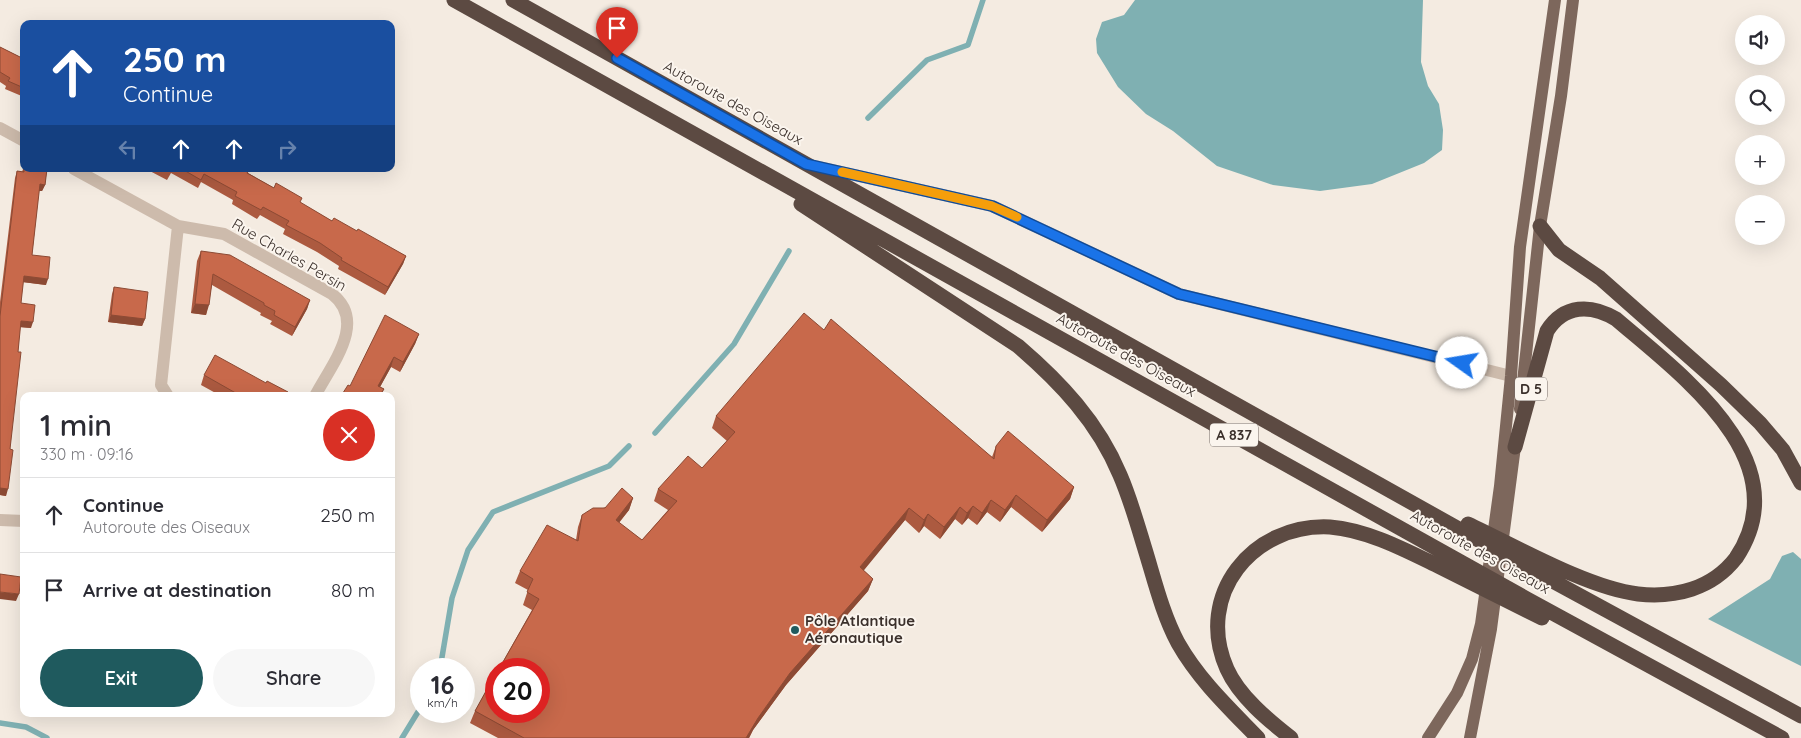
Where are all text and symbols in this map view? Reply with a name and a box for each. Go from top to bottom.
pin [596,7,638,58]
icon: arrive [603,14,631,42]
map controls [1735,15,1785,245]
button: sound [1735,15,1785,65]
text: 250 m [123,37,227,81]
icon: ahead [40,40,105,105]
street label: Autoroute des Oiseaux [660,56,806,149]
button: search [1735,75,1785,125]
text: Continue [123,80,213,108]
icon: left [114,135,142,163]
icon: ahead [167,135,195,163]
icon: ahead [220,135,248,163]
icon: right [273,135,301,163]
button: + [1735,135,1785,185]
button: − [1735,195,1785,245]
street label: Rue Charles Persin [229,214,350,295]
street label: Autoroute des Oiseaux [1053,308,1199,401]
position arrow [1435,336,1487,388]
road number: D 5 [1515,378,1547,400]
text: 1 min [40,406,112,444]
button: close [323,409,375,461]
road number: A 837 [1210,424,1258,446]
text: 330 m · 09:16 [40,444,133,464]
text: Continue [83,493,164,517]
icon: ahead [40,501,68,529]
text: 250 m [320,503,375,527]
street label: Autoroute des Oiseaux [1407,505,1553,598]
text: Autoroute des Oiseaux [83,517,250,537]
icon: arrive [40,576,68,604]
text: Arrive at destination [83,578,272,602]
text: 80 m [331,578,375,602]
place label: Pôle Atlantique Aéronautique [805,611,915,647]
marker: Pôle Atlantique Aéronautique [789,624,801,636]
button: Exit [40,649,203,707]
button: Share [213,649,375,707]
speed limit sign: 20 [485,658,550,723]
text: 16 [431,669,454,700]
text: km/h [427,695,458,710]

